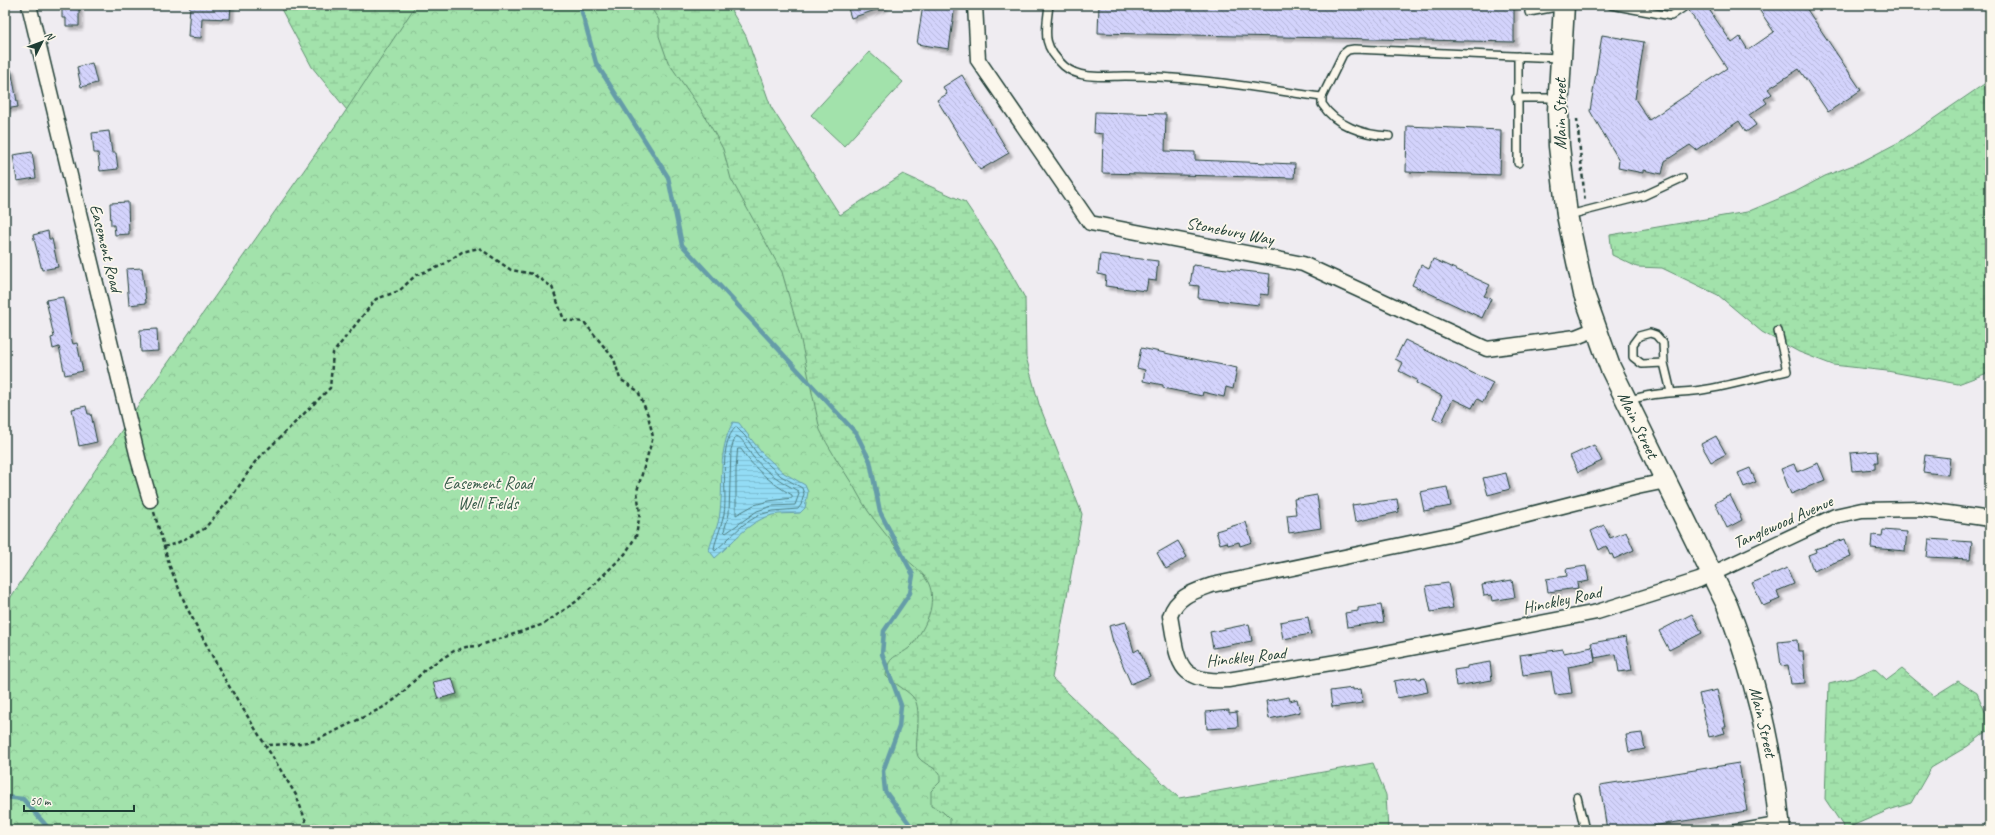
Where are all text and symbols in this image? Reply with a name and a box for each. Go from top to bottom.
north arrow [22,22,62,62]
text: N [42,28,58,44]
street label: Main Street [1550,76,1571,150]
street label: Easement Road [85,202,128,297]
street label: Stonebury Way [1185,212,1277,250]
street label: Main Street [1613,388,1664,464]
park label: Easement Road Well Fields [443,473,536,514]
street label: Tanglewood Avenue [1730,490,1837,553]
street label: Hinckley Road [1521,581,1606,619]
street label: Hinckley Road [1205,642,1289,672]
street label: Main Street [1745,685,1782,761]
scale bar [24,787,134,813]
text: 50 m [30,793,52,809]

